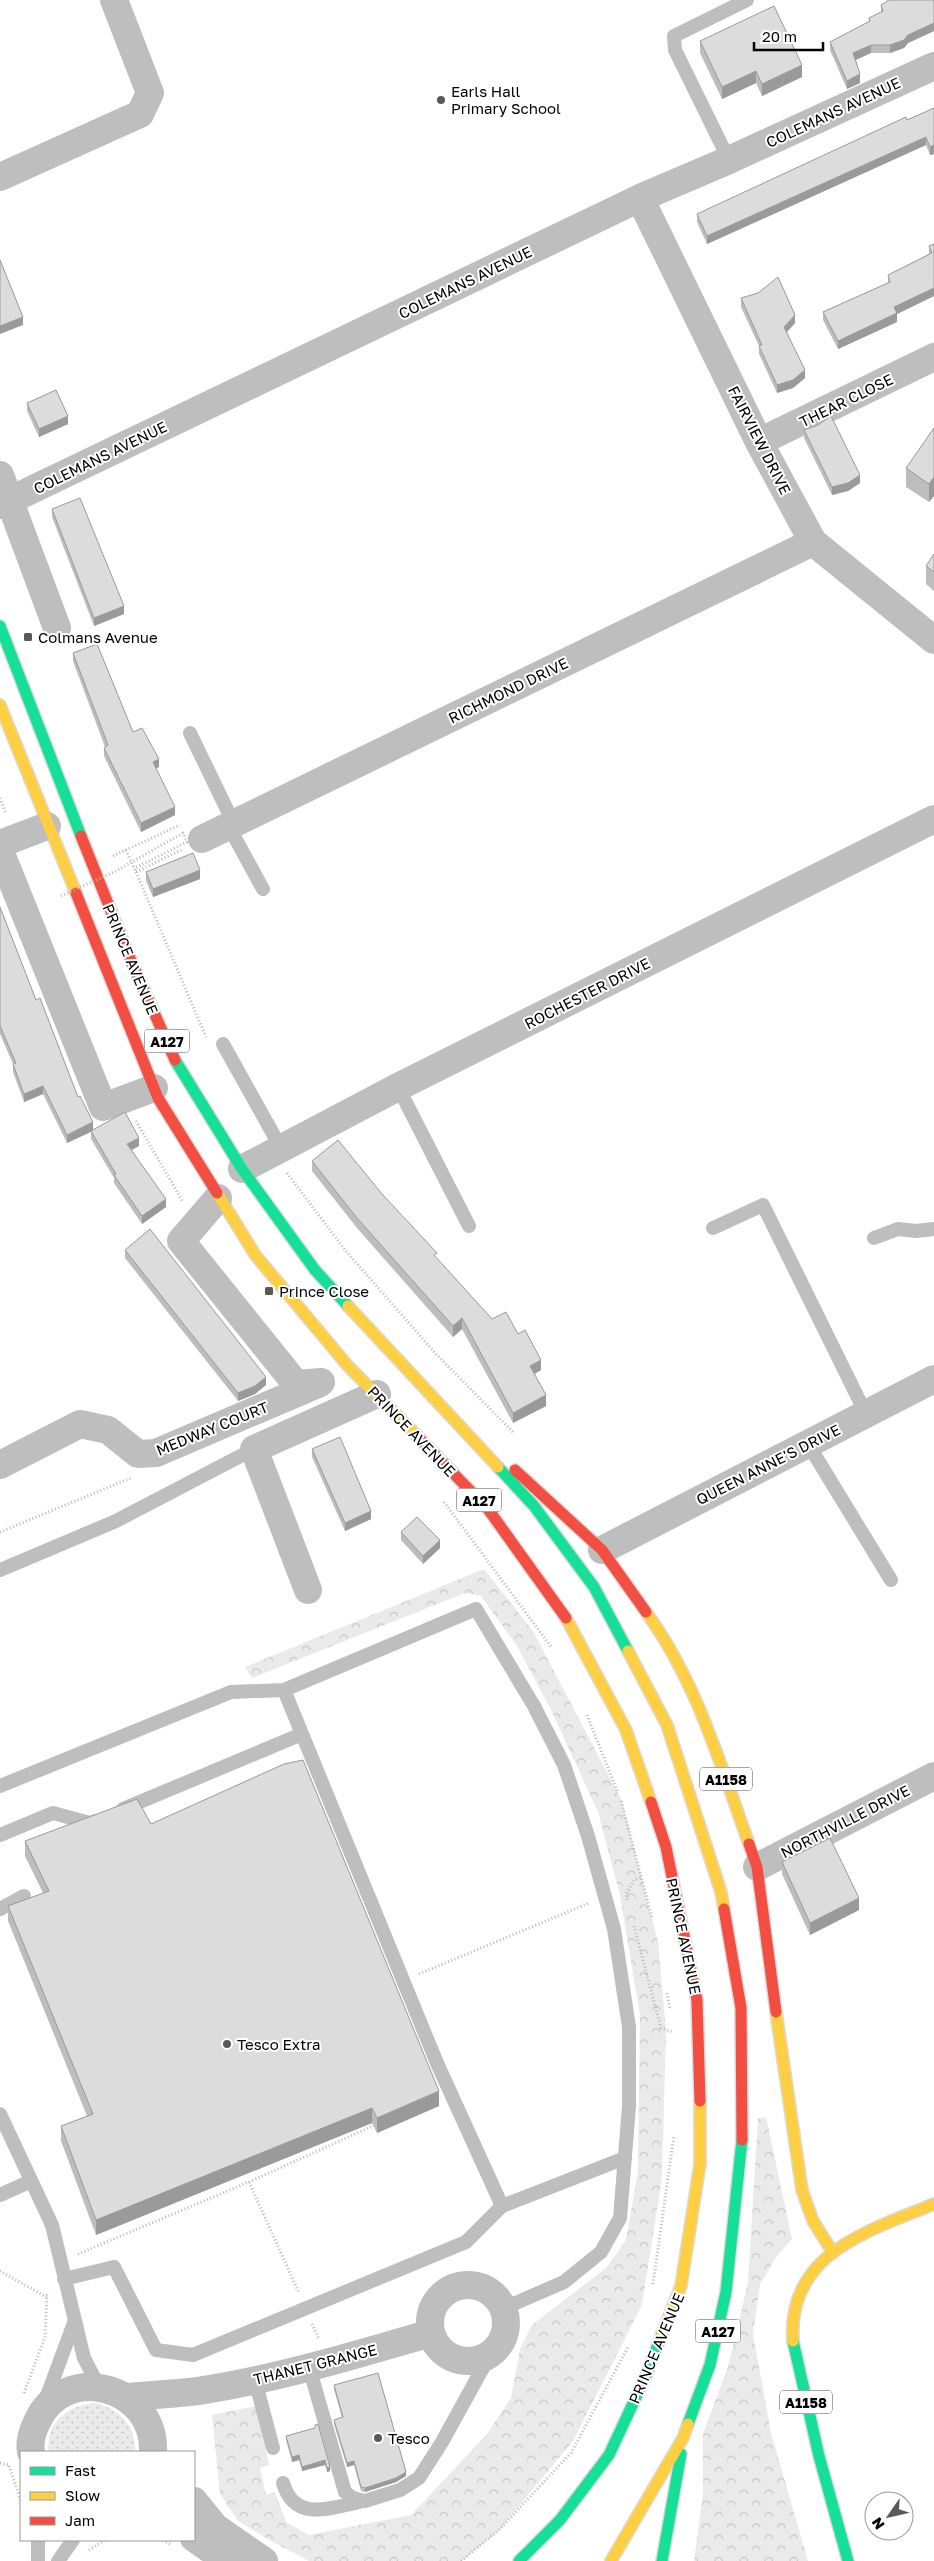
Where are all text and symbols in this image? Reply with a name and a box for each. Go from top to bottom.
scale bar [754,20,823,52]
text: 20 m [762,27,797,45]
street label: COLEMANS AVENUE [763,73,903,151]
place label: Earls Hall Primary School [451,82,561,117]
marker: Earls Hall Primary School [435,94,447,106]
street label: COLEMANS AVENUE [395,242,535,322]
street label: THEAR CLOSE [796,370,896,430]
street label: FAIRVIEW DRIVE [725,383,795,497]
street label: COLEMANS AVENUE [30,417,170,497]
place label: Colmans Avenue [38,628,158,646]
marker: Colmans Avenue [22,631,34,643]
street label: RICHMOND DRIVE [445,653,571,727]
street label: PRINCE AVENUE [100,901,162,1017]
street label: ROCHESTER DRIVE [521,954,653,1032]
road number: A127 [144,1030,190,1052]
place label: Prince Close [279,1282,369,1300]
marker: Prince Close [263,1285,275,1297]
street label: PRINCE AVENUE [364,1382,460,1480]
street label: MEDWAY COURT [153,1397,271,1459]
street label: QUEEN ANNE'S DRIVE [693,1420,843,1508]
road number: A127 [456,1488,502,1512]
road number: A1158 [700,1768,752,1790]
street label: NORTHVILLE DRIVE [777,1781,913,1861]
street label: PRINCE AVENUE [663,1876,705,1996]
place label: Tesco Extra [237,2035,320,2053]
marker: Tesco Extra [221,2038,233,2050]
street label: PRINCE AVENUE [625,2290,687,2406]
road number: A127 [696,2320,740,2342]
street label: THANET GRANGE [251,2340,379,2388]
road number: A1158 [780,2390,832,2414]
place label: Tesco [388,2429,430,2447]
marker: Tesco [372,2432,384,2444]
legend [20,2451,195,2541]
text: Fast [65,2461,96,2479]
text: Slow [65,2486,100,2504]
north arrow [864,2491,914,2541]
text: Jam [65,2511,95,2529]
text: N [868,2514,888,2533]

